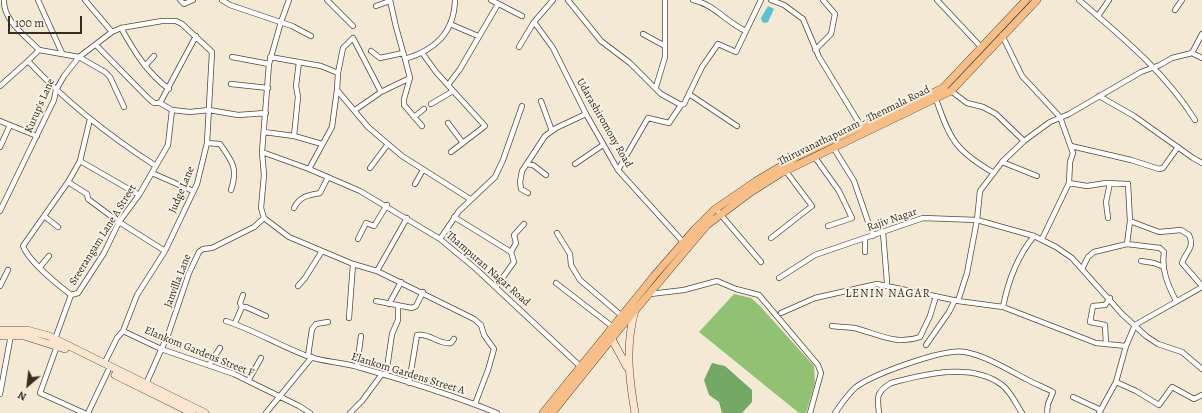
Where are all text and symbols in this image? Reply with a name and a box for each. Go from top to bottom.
scale bar [10,8,84,34]
text: 100 m [15,15,44,31]
street label: Udarashiromony Road [573,76,635,170]
street label: Kurup's Lane [22,77,58,135]
street label: Thiruvanathapuram - Thenmala Road [776,83,932,169]
street label: Judge Lane [166,165,198,215]
street label: Sreerangam Lane A Street [67,182,139,288]
street label: Rajiv Nagar [865,205,919,235]
street label: Thampuran Nagar Road [443,229,533,309]
street label: Janvilla Lane [162,252,194,310]
district label: LENIN NAGAR [845,287,931,301]
street label: Elankom Gardens Street F [142,324,256,380]
street label: Elankom Gardens Street A [350,350,466,398]
north arrow [8,365,48,405]
text: N [15,388,29,405]

